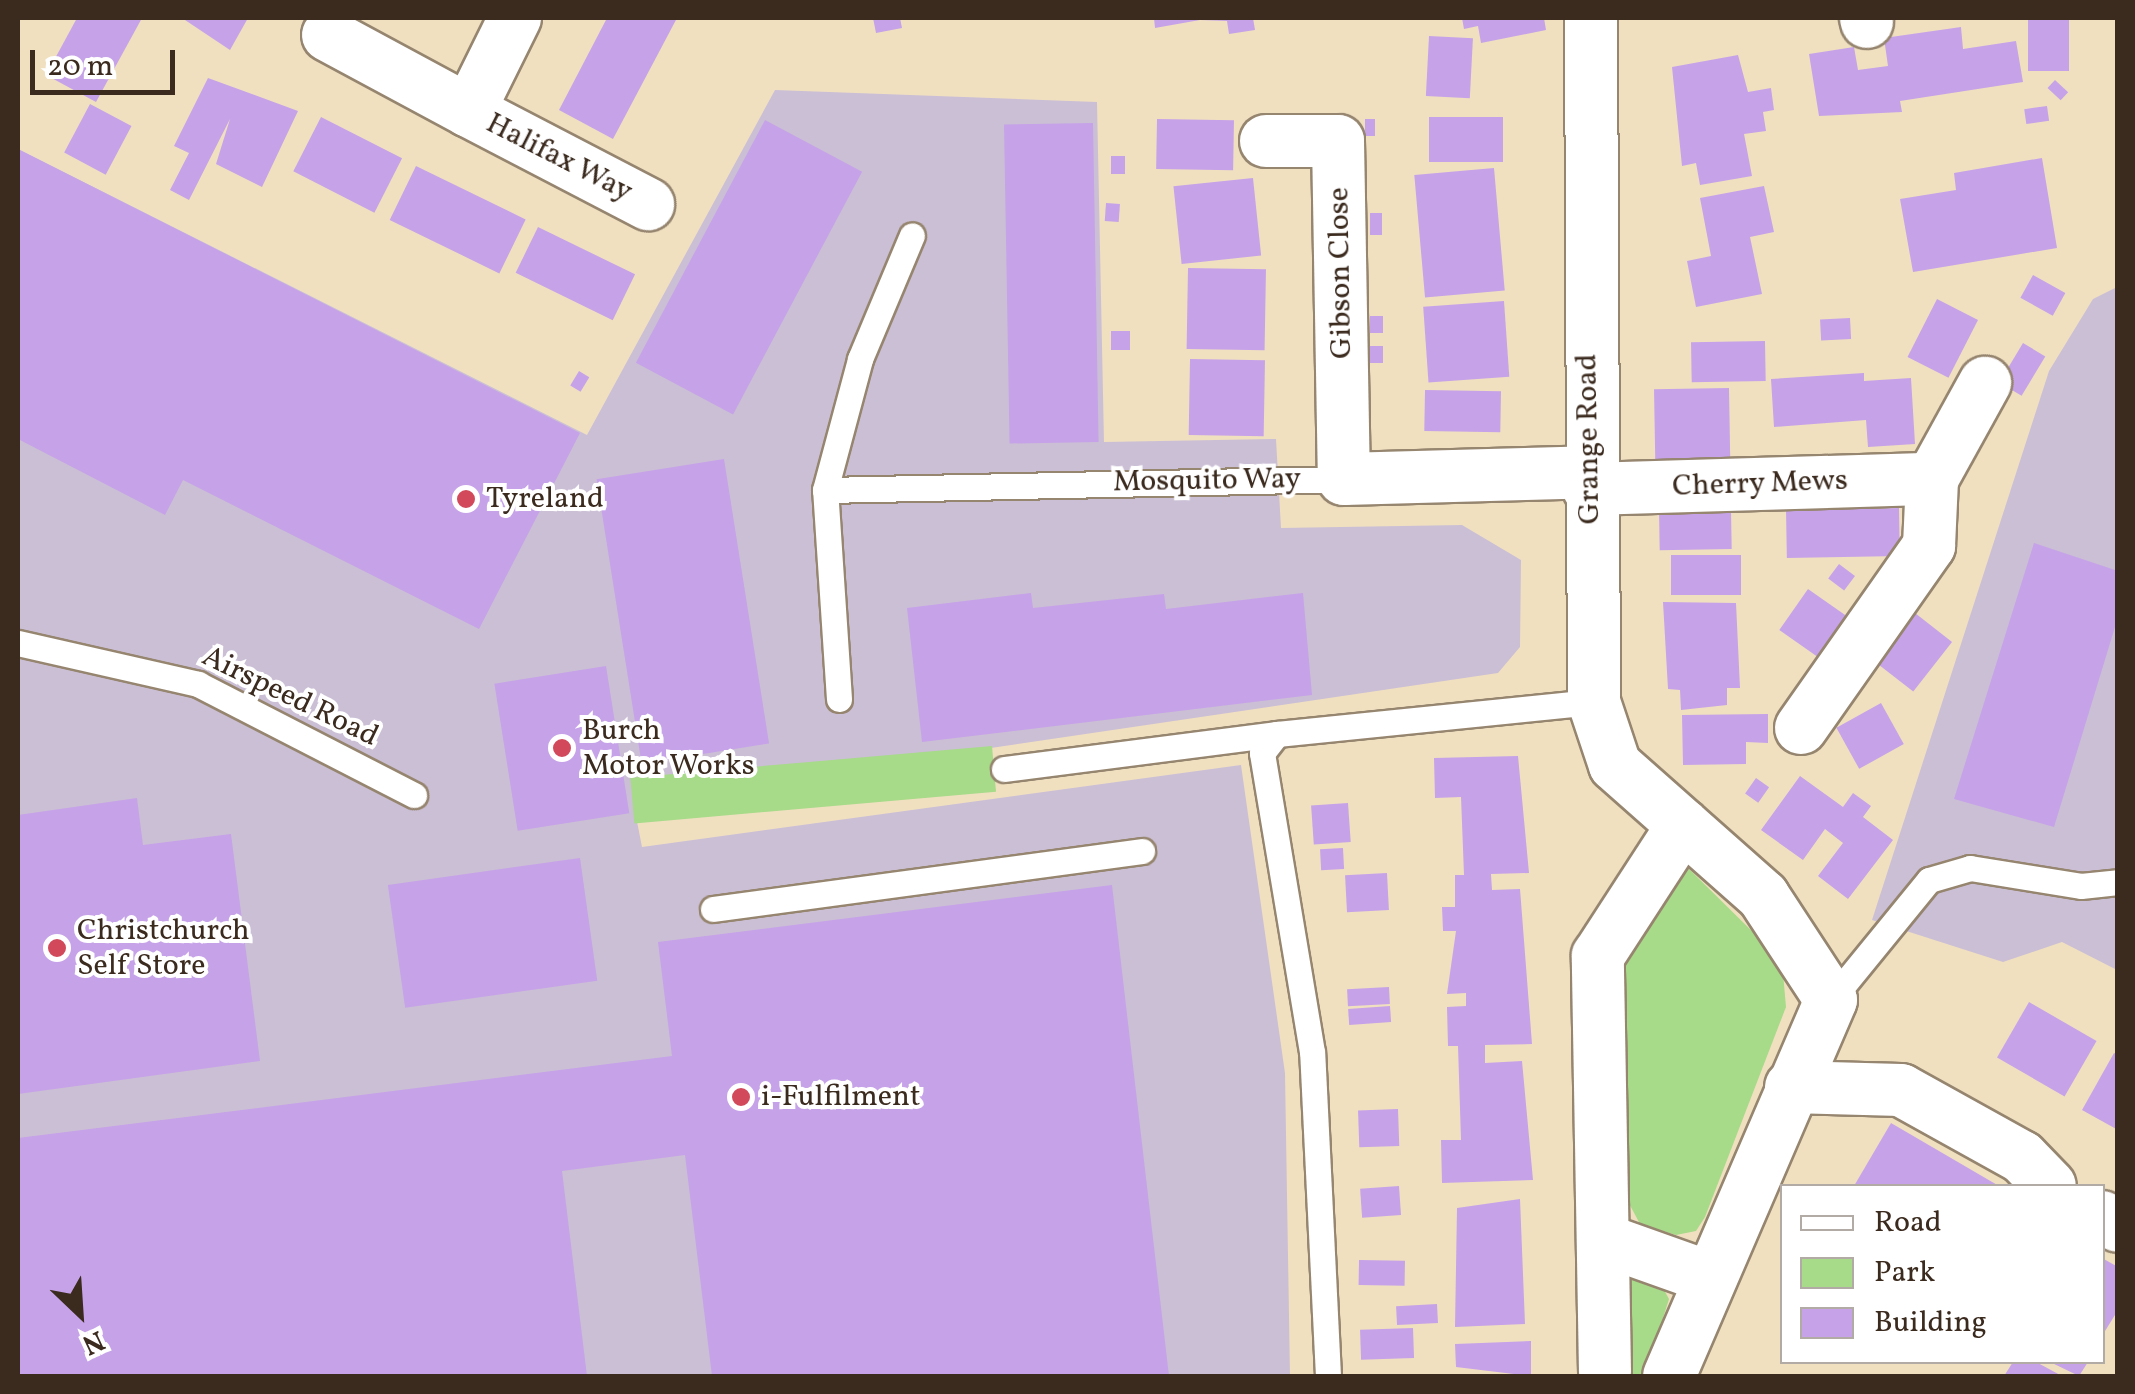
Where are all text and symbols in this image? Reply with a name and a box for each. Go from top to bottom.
scale bar [35,30,180,92]
text: 20 m [47,46,113,88]
street label: Halifax Way [479,106,639,210]
street label: Gibson Close [1322,187,1360,359]
street label: Grange Road [1570,353,1608,525]
street label: Mosquito Way [1112,461,1302,501]
street label: Cherry Mews [1671,463,1849,505]
place label: Tyreland [486,481,604,517]
marker: Tyreland [455,488,477,510]
street label: Airspeed Road [196,639,384,755]
place label: Burch Motor Works [582,713,755,784]
marker: Burch Motor Works [551,737,573,759]
place label: Christchurch Self Store [77,913,250,984]
marker: Christchurch Self Store [46,937,68,959]
place label: i-Fulfilment [761,1079,921,1115]
marker: i-Fulfilment [730,1086,752,1108]
legend [1780,1184,2105,1364]
text: Road [1874,1202,1942,1244]
text: Park [1874,1252,1935,1294]
north arrow [30,1264,130,1364]
text: Building [1874,1302,1987,1344]
text: N [75,1320,110,1364]

